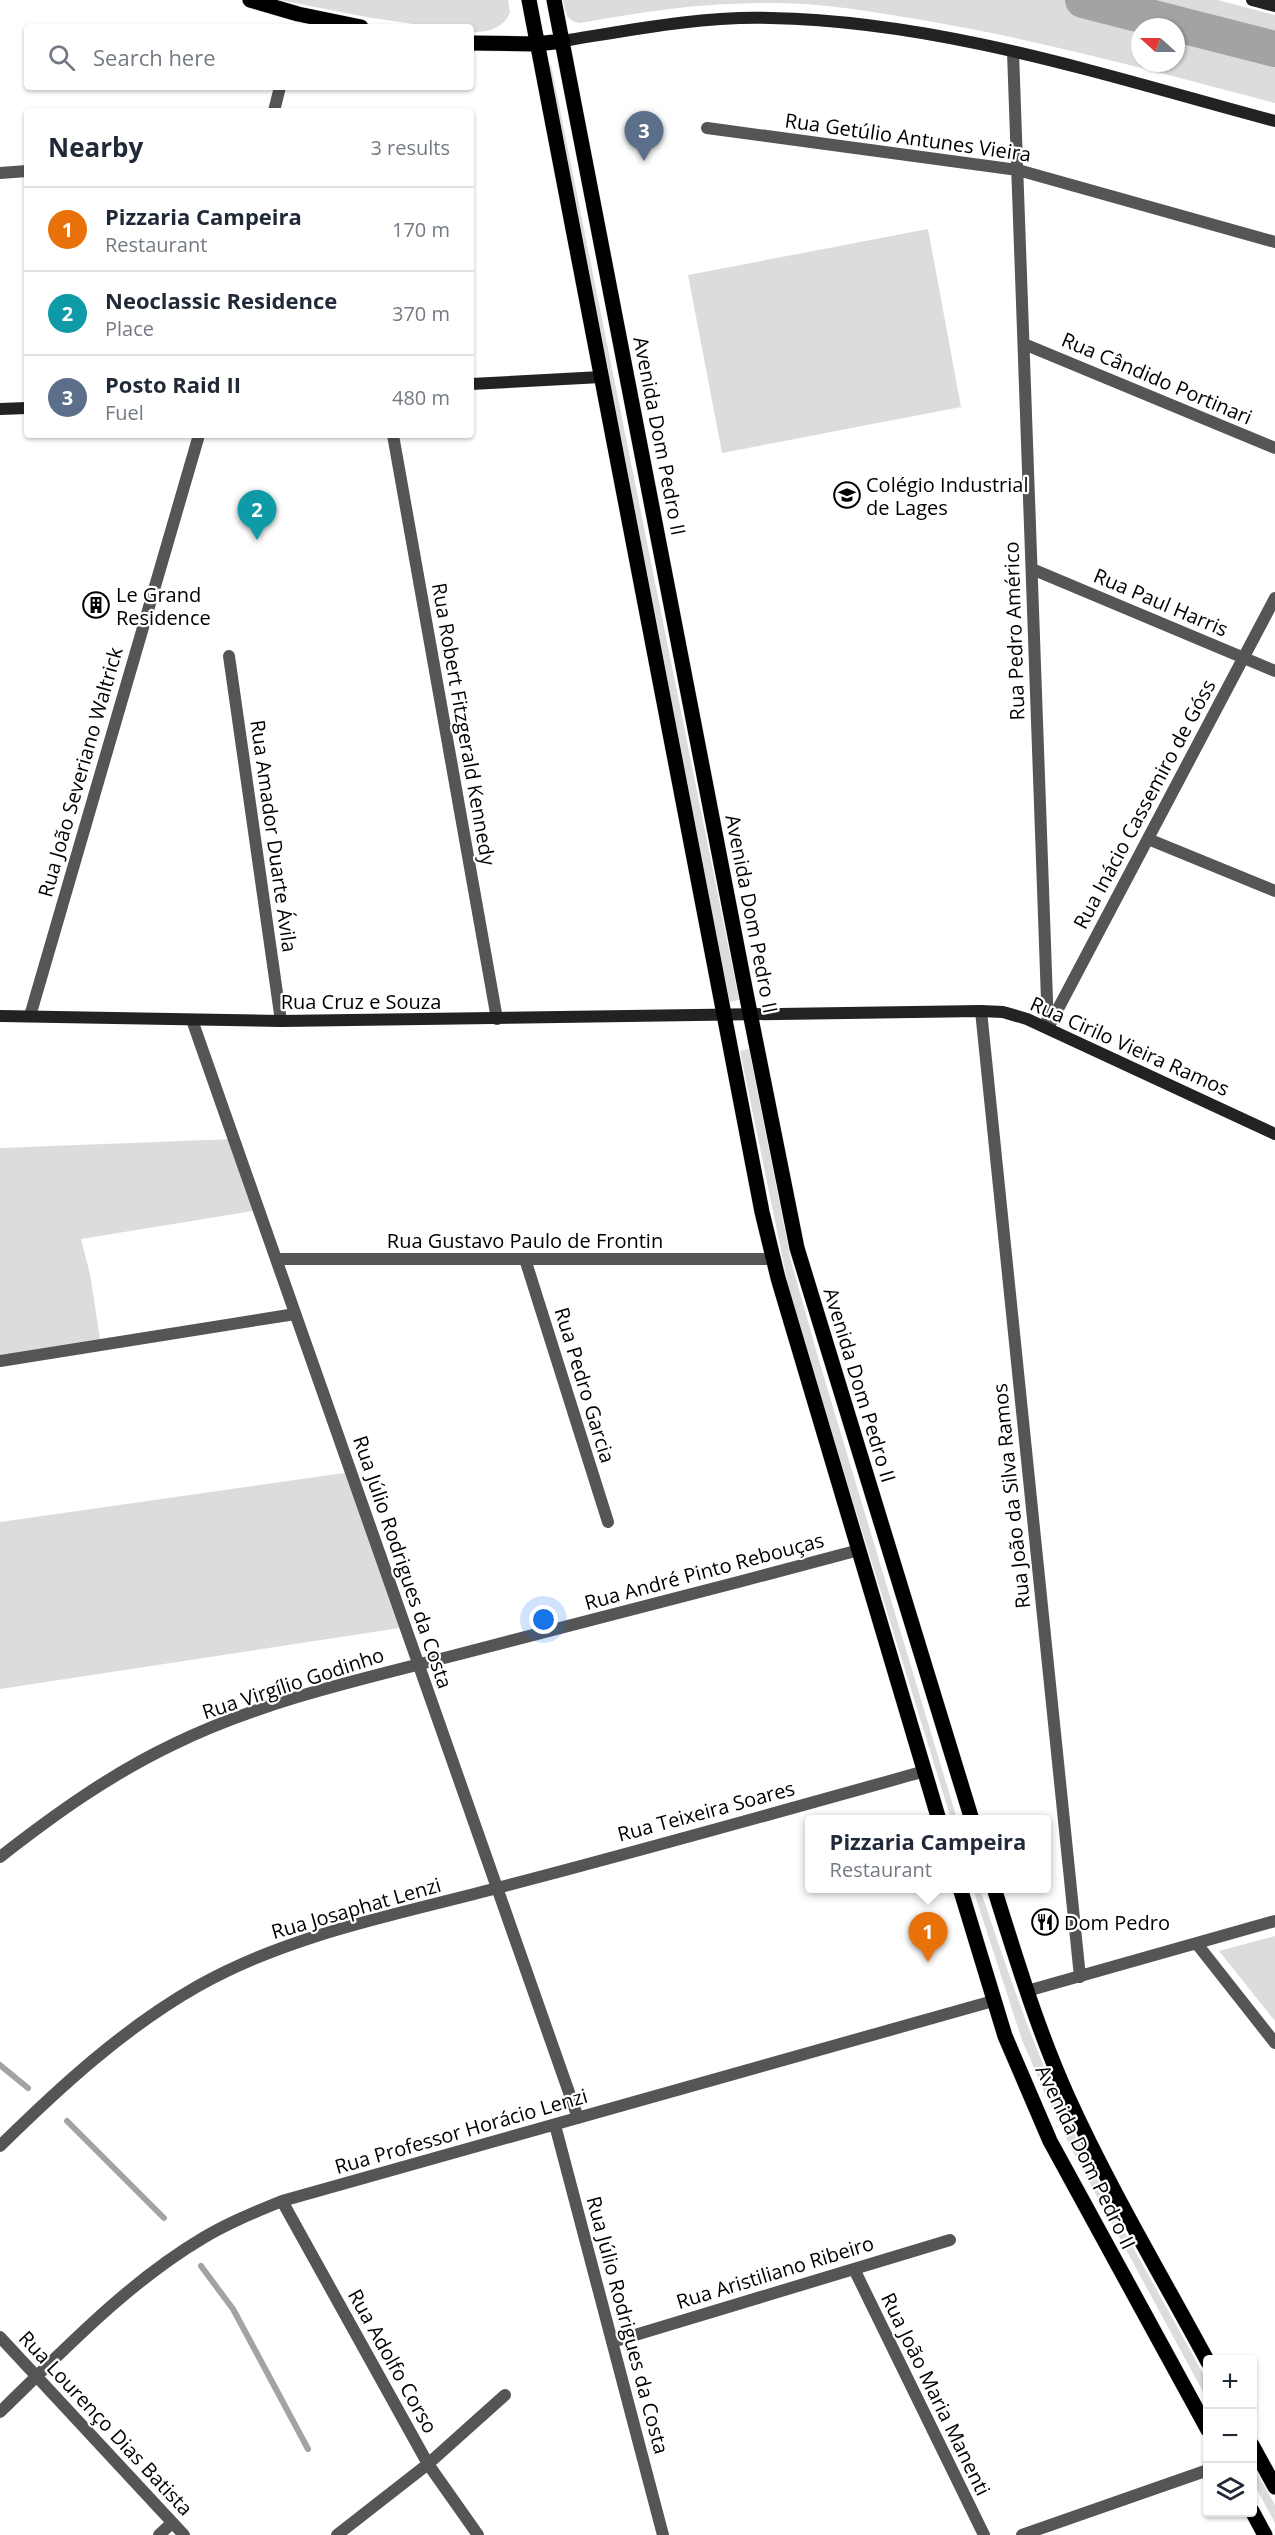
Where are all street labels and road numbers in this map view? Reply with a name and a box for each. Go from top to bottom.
street label: Rua Getúlio Antunes Vieira [783,106,1033,168]
street label: Rua Cândido Portinari [1058,326,1256,430]
street label: Avenida Dom Pedro II [627,334,693,538]
street label: Rua Pedro Américo [997,541,1031,721]
street label: Rua Paul Harris [1090,562,1232,642]
street label: Rua Robert Fitzgerald Kennedy [426,581,502,868]
street label: Rua João Severiano Waltrick [31,643,129,900]
street label: Rua Inácio Cassemiro de Góss [1067,674,1221,934]
street label: Rua Amador Duarte Ávila [244,718,304,954]
street label: Avenida Dom Pedro II [719,812,785,1016]
street label: Rua Cruz e Souza [281,988,441,1015]
street label: Rua Cirilo Vieira Ramos [1026,990,1234,1102]
street label: Rua Gustavo Paulo de Frontin [387,1227,663,1254]
street label: Avenida Dom Pedro II [818,1284,902,1486]
street label: Rua Pedro Garcia [548,1304,622,1466]
street label: Rua João da Silva Ramos [986,1382,1036,1610]
street label: Rua Júlio Rodrigues da Costa [347,1432,459,1692]
street label: Rua André Pinto Rebouças [581,1526,827,1616]
street label: Rua Virgílio Godinho [199,1641,387,1725]
street label: Rua Teixeira Soares [614,1774,798,1848]
street label: Rua Josaphat Lenzi [268,1871,444,1945]
street label: Avenida Dom Pedro II [1030,2060,1142,2254]
street label: Rua Professor Horácio Lenzi [331,2082,591,2180]
street label: Rua Júlio Rodrigues da Costa [581,2193,675,2457]
street label: Rua Aristiliano Ribeiro [673,2229,877,2315]
street label: Rua Adolfo Corso [342,2284,444,2438]
street label: Rua João Maria Manenti [875,2288,997,2500]
street label: Rua Lourenço Dias Batista [13,2325,199,2521]

